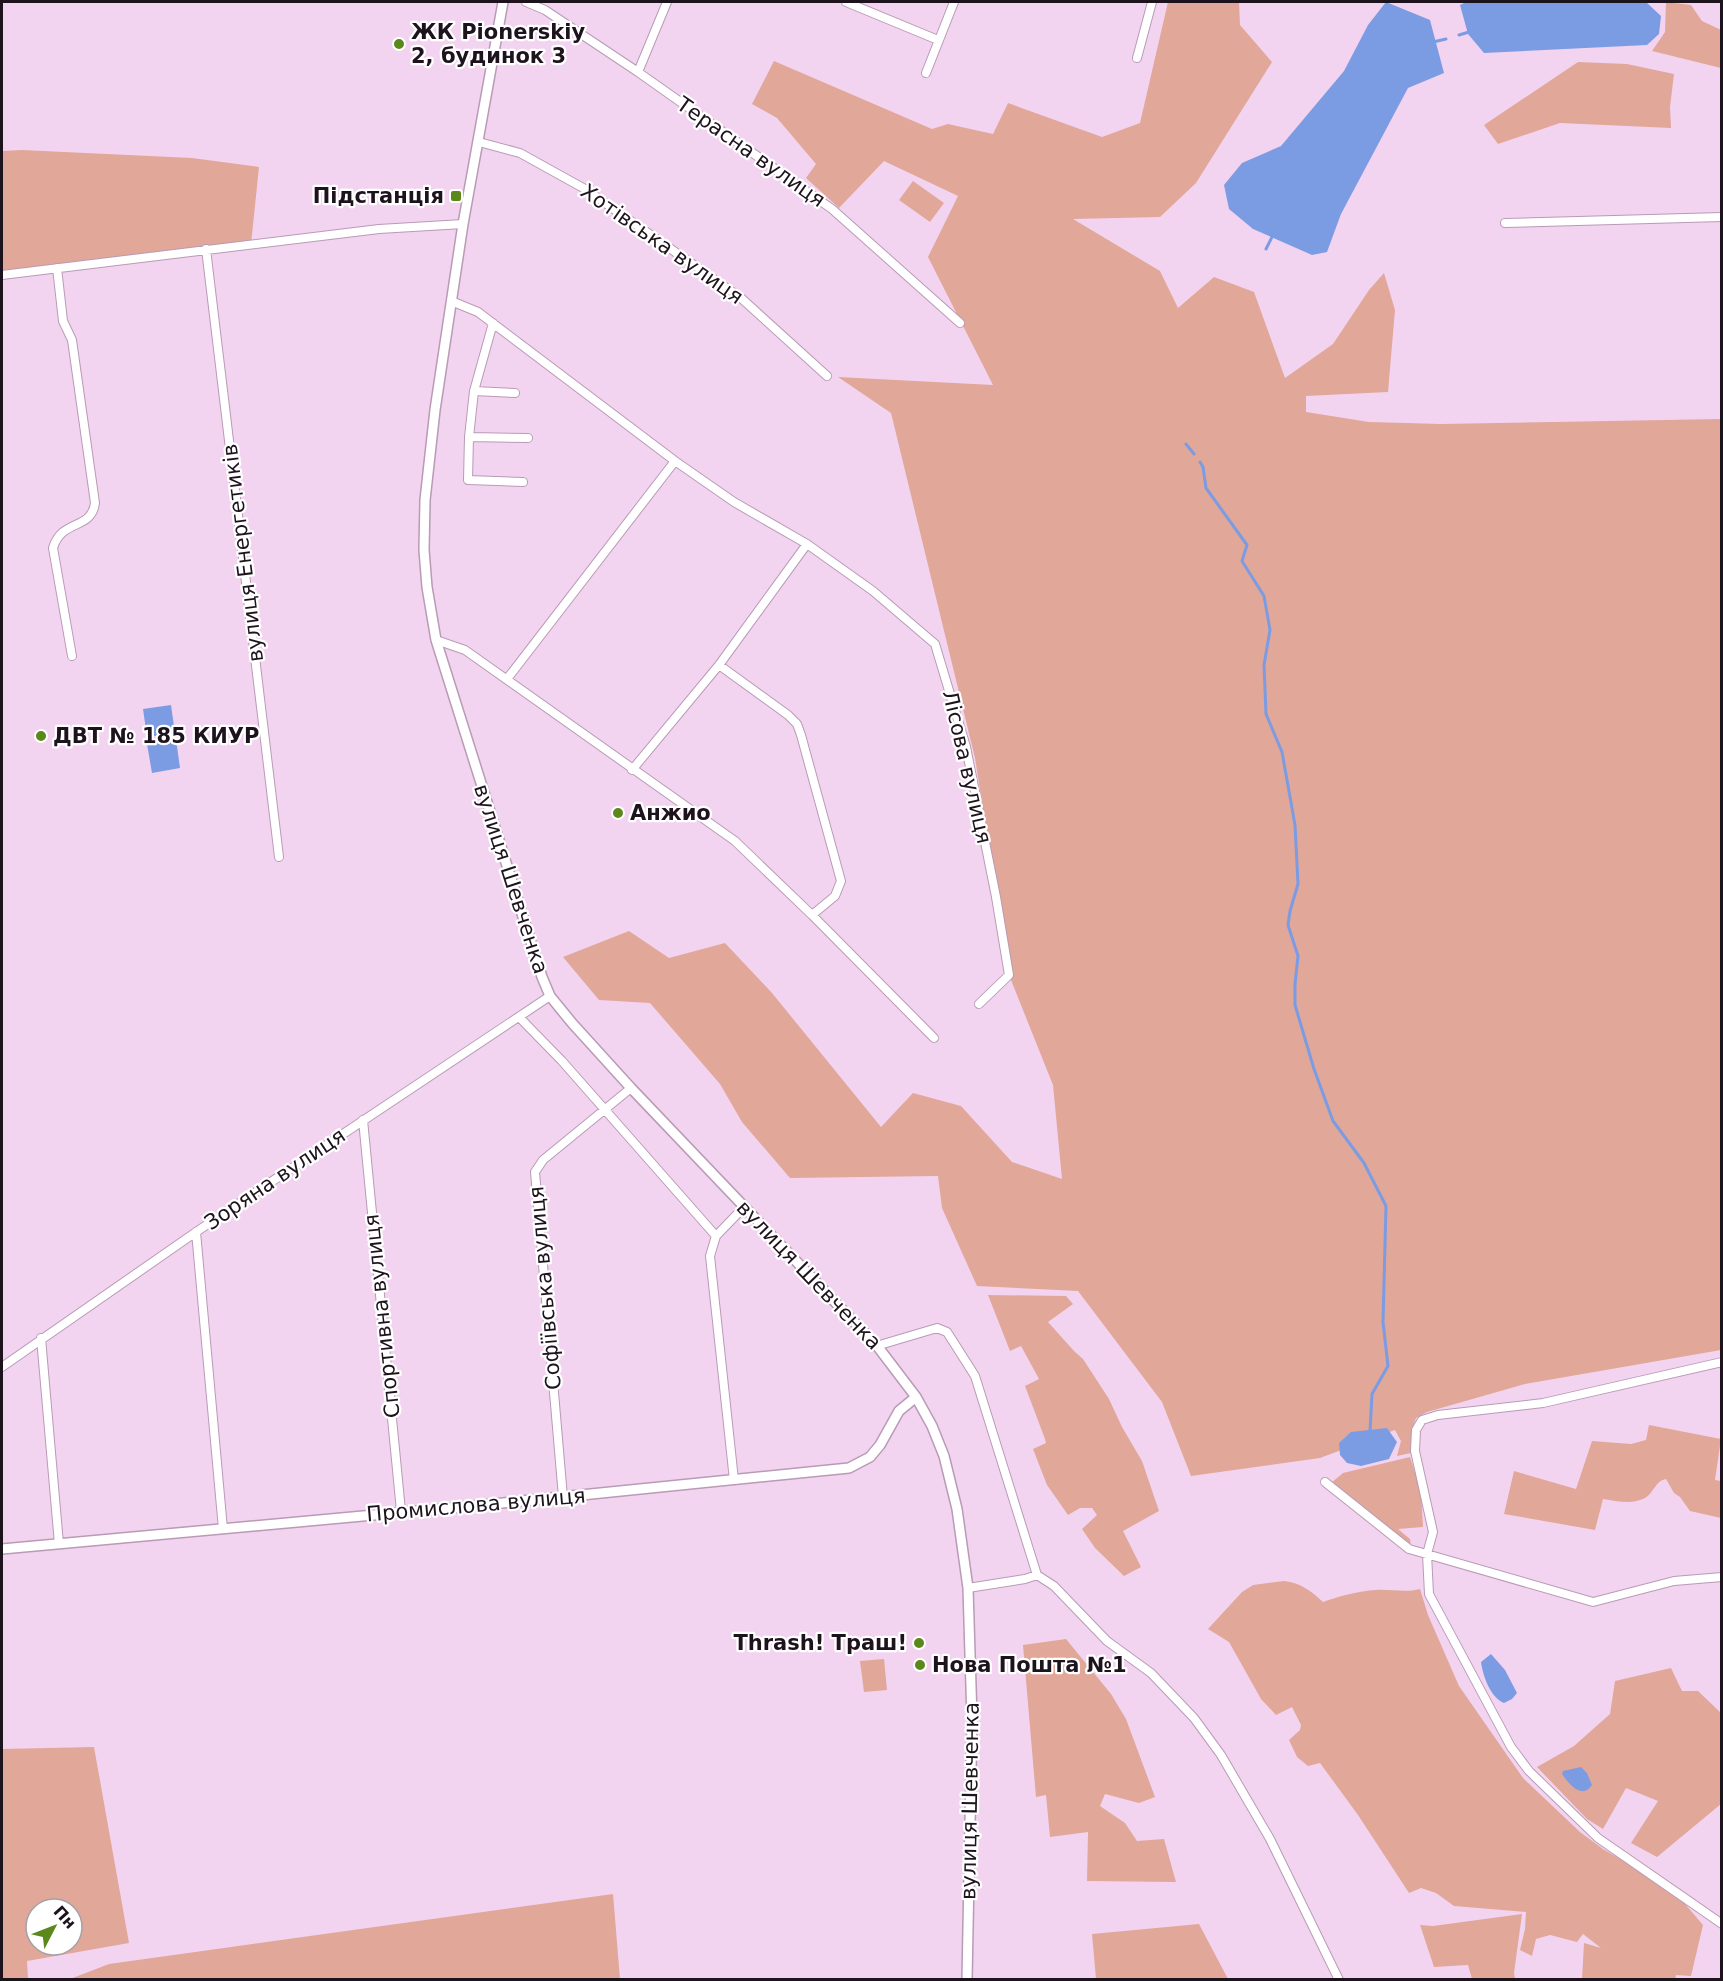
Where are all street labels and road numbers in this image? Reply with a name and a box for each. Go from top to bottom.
street label: Терасна вулиця [671,91,830,212]
street label: Хотівська вулиця [576,179,748,309]
street label: вулиця Енергетиків [218,443,268,663]
street label: Лісова вулиця [938,688,996,846]
street label: вулиця Шевченка [469,781,553,977]
street label: Зоряна вулиця [200,1123,350,1235]
street label: Софіївська вулиця [524,1185,566,1391]
street label: вулиця Шевченка [732,1196,886,1354]
street label: Спортивна вулиця [359,1213,405,1419]
street label: Промислова вулиця [365,1483,587,1527]
street label: вулиця Шевченка [956,1702,984,1900]

